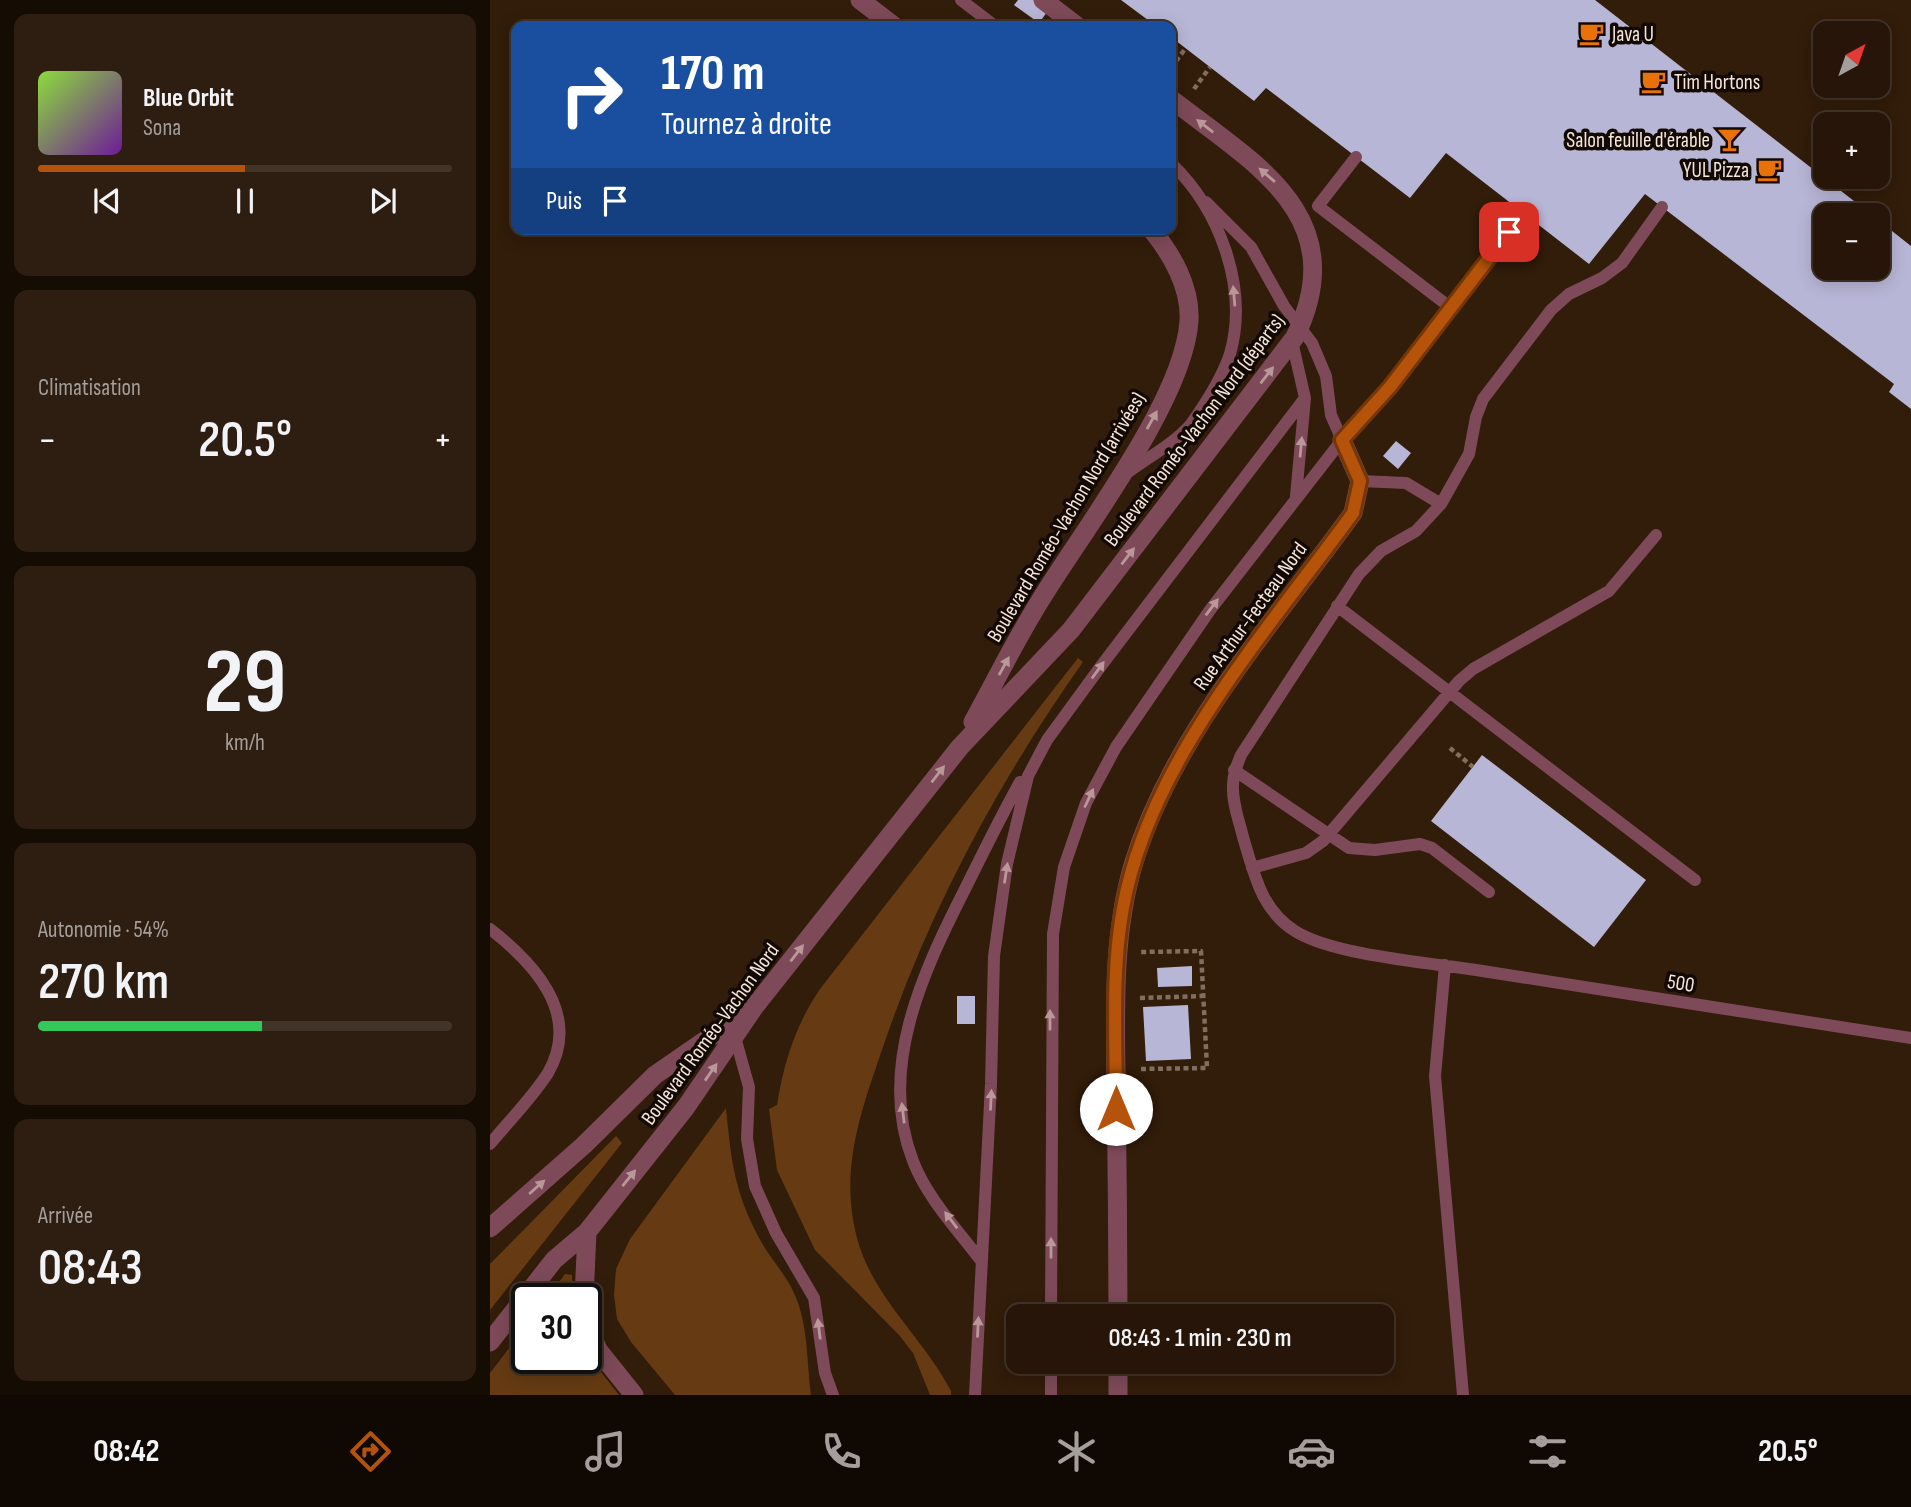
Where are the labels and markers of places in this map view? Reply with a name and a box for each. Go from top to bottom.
cafe icon: Java U [1578,20,1606,48]
place label: Java U [1611,22,1654,47]
cafe icon: Tim Hortons [1640,68,1668,96]
place label: Tim Hortons [1674,70,1760,95]
bar icon: Salon feuille d'érable [1716,126,1744,154]
place label: Salon feuille d'érable [1566,128,1710,153]
cafe icon: YUL Pizza [1755,156,1783,184]
place label: YUL Pizza [1683,158,1749,183]
pin [1479,202,1539,262]

